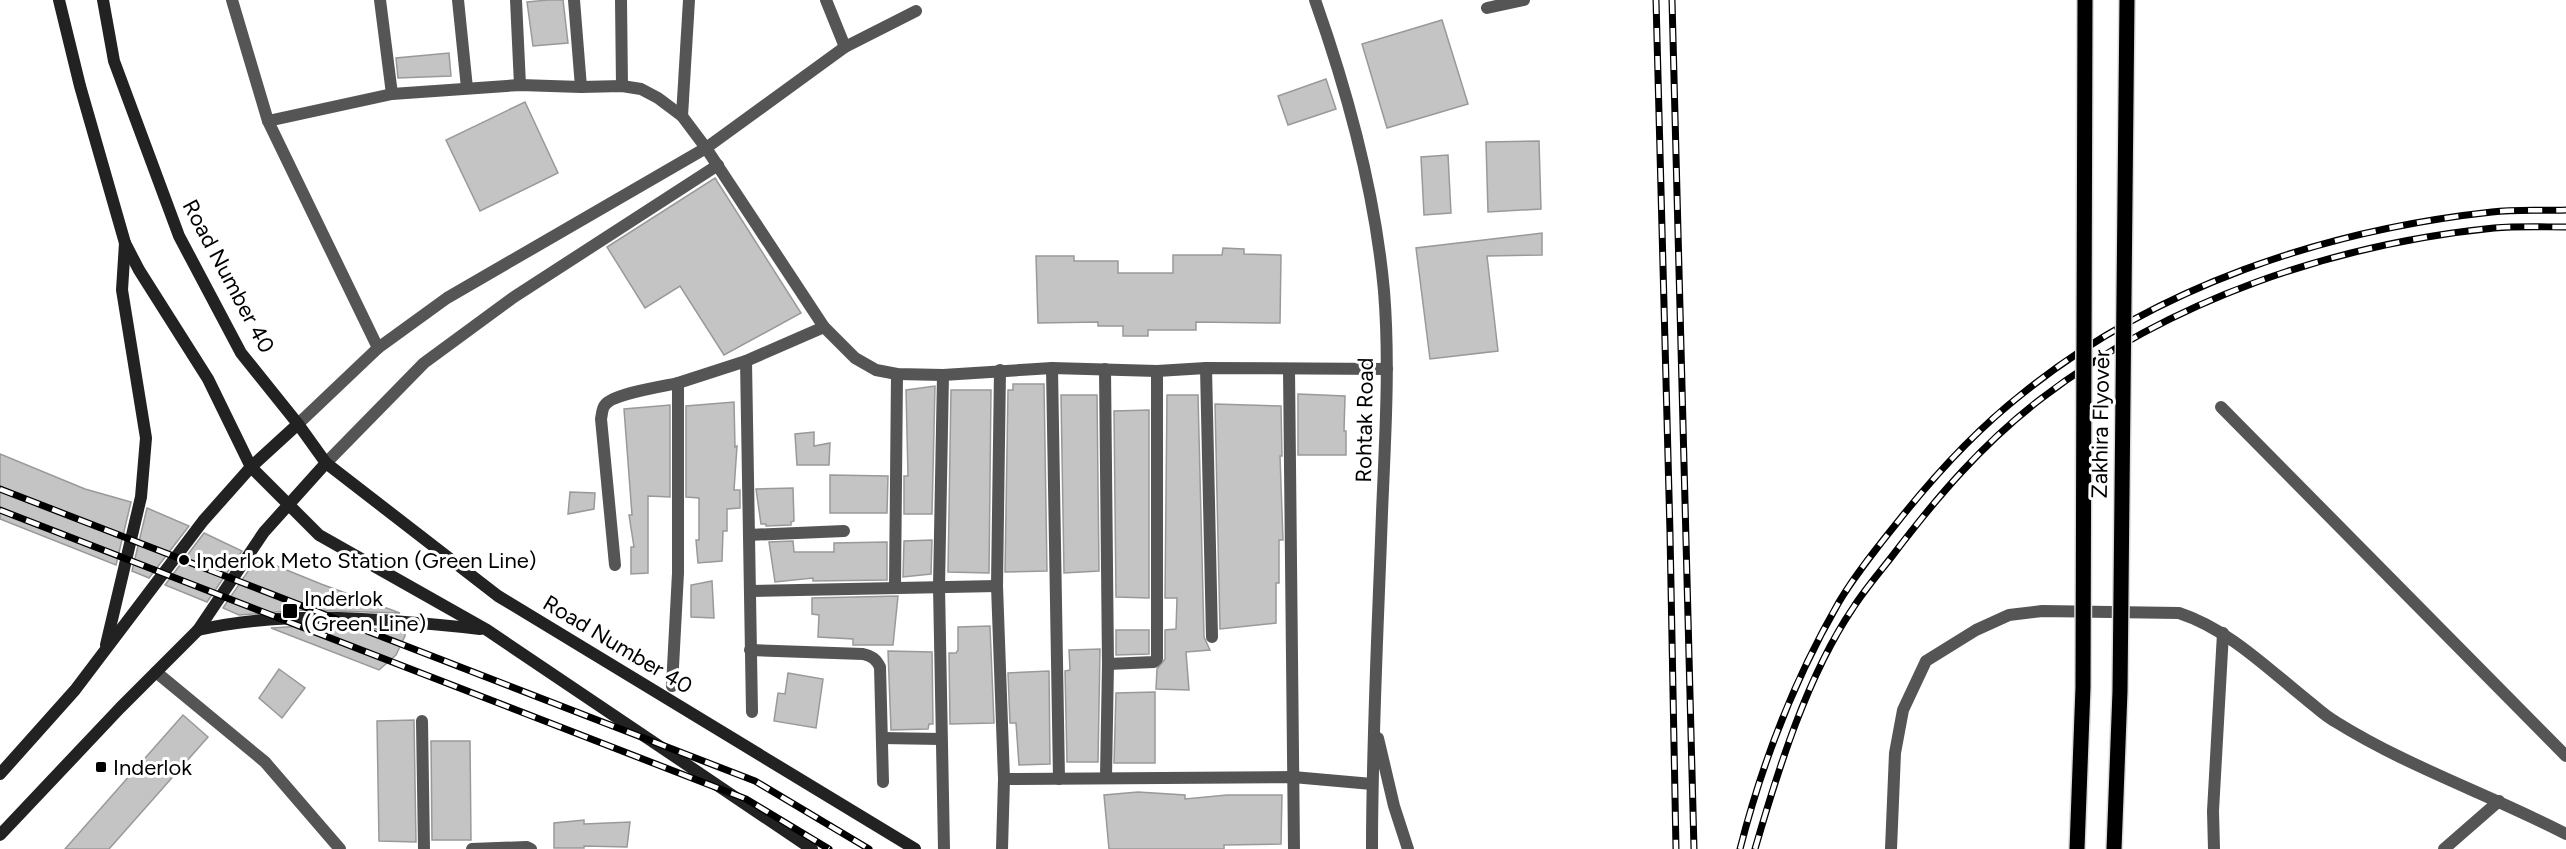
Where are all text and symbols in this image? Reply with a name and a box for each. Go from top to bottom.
street label: Road Number 40 [177,195,280,357]
street label: Zakhira Flyover [2086,349,2115,499]
street label: Rohtak Road [1350,357,1379,483]
place label: Inderlok Meto Station (Green Line) [196,547,536,574]
marker: Inderlok Meto Station (Green Line) [177,553,191,567]
place label: Inderlok (Green Line) [304,585,426,637]
street label: Road Number 40 [538,589,697,700]
marker: Inderlok (Green Line) [281,602,299,620]
place label: Inderlok [113,754,192,781]
marker: Inderlok [94,760,108,774]

